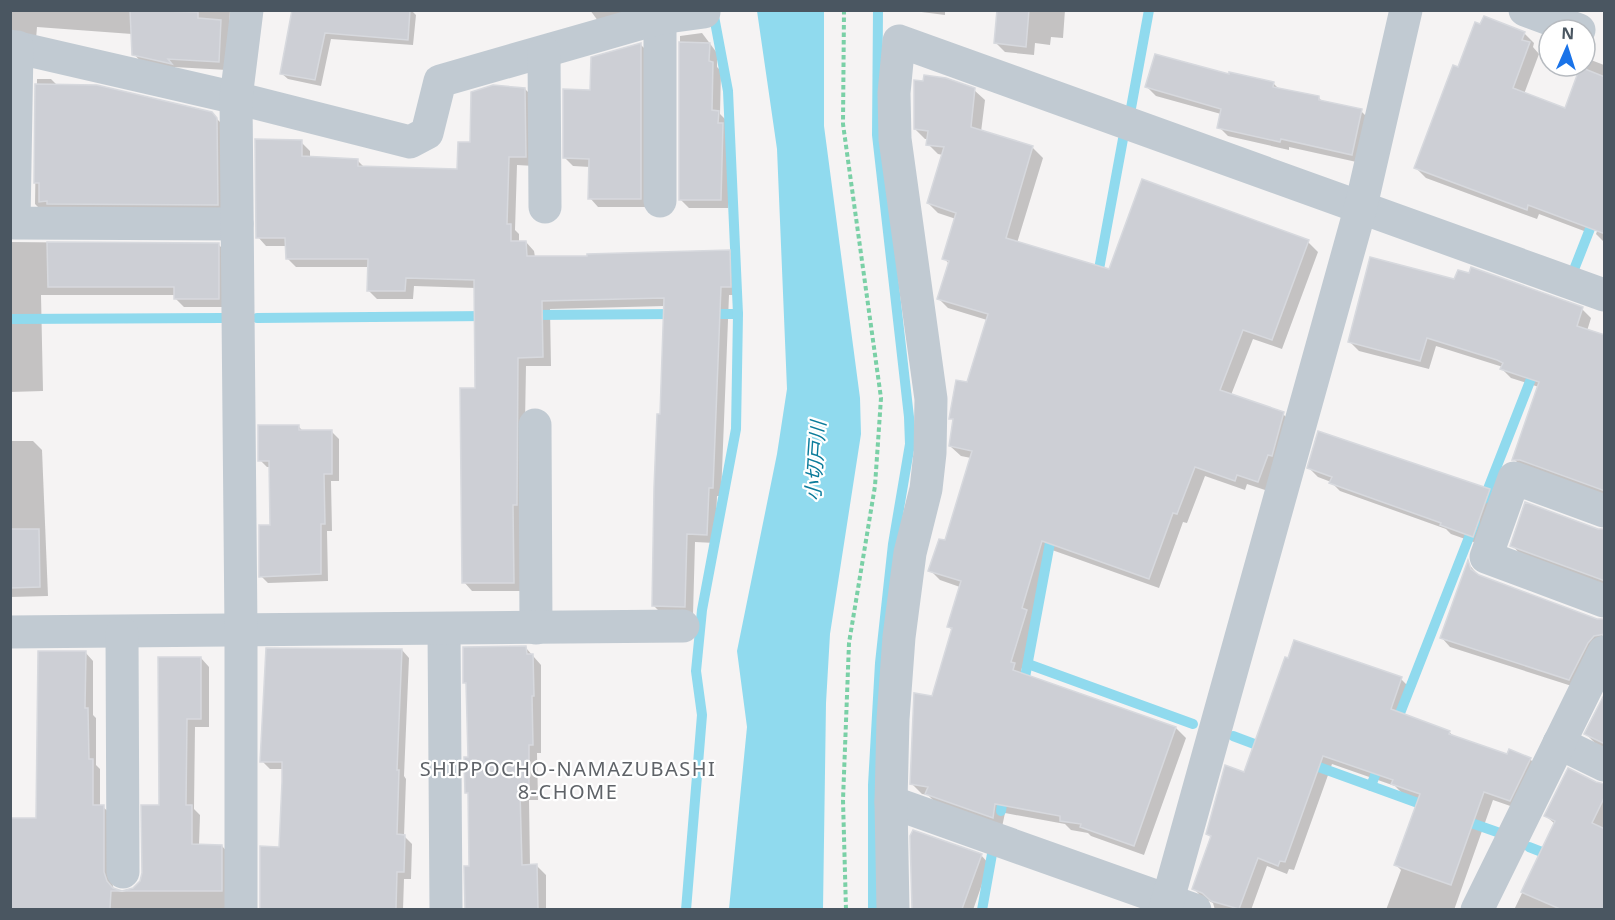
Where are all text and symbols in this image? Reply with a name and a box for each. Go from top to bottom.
north arrow [1537,18,1597,78]
text: N [1561,22,1575,44]
water label: 小切戸川 [799,418,831,502]
district label: SHIPPOCHO-NAMAZUBASHI 8-CHOME [420,755,716,805]

